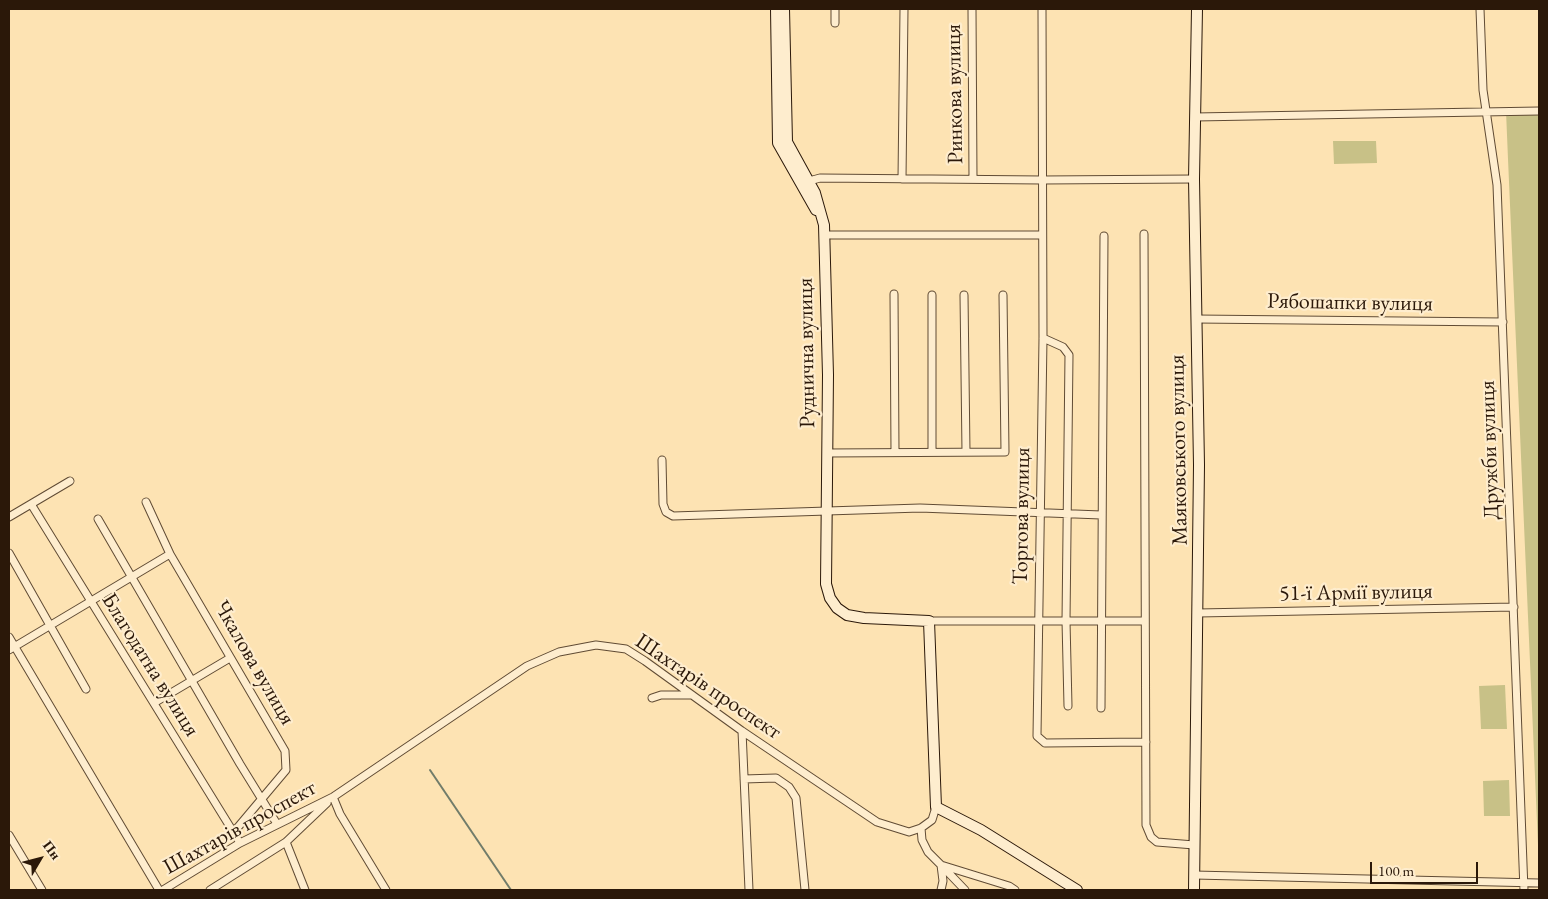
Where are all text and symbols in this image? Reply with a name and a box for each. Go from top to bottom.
street label: Ринкова вулиця [941,24,969,164]
street label: Руднична вулиця [792,278,822,428]
street label: Рябошапки вулиця [1267,288,1433,318]
street label: Маяковського вулиця [1164,354,1194,546]
street label: Дружби вулиця [1474,380,1506,520]
street label: Торгова вулиця [1008,447,1036,585]
street label: 51-ї Армії вулиця [1279,578,1433,608]
street label: Благодатна вулиця [95,588,205,742]
street label: Чкалова вулиця [208,596,300,730]
street label: Шахтарів проспект [630,628,786,746]
street label: Шахтарів проспект [159,775,321,881]
north arrow [15,834,65,884]
text: Пн [39,837,65,863]
scale bar [1373,852,1480,884]
text: 100 m [1378,861,1414,880]

